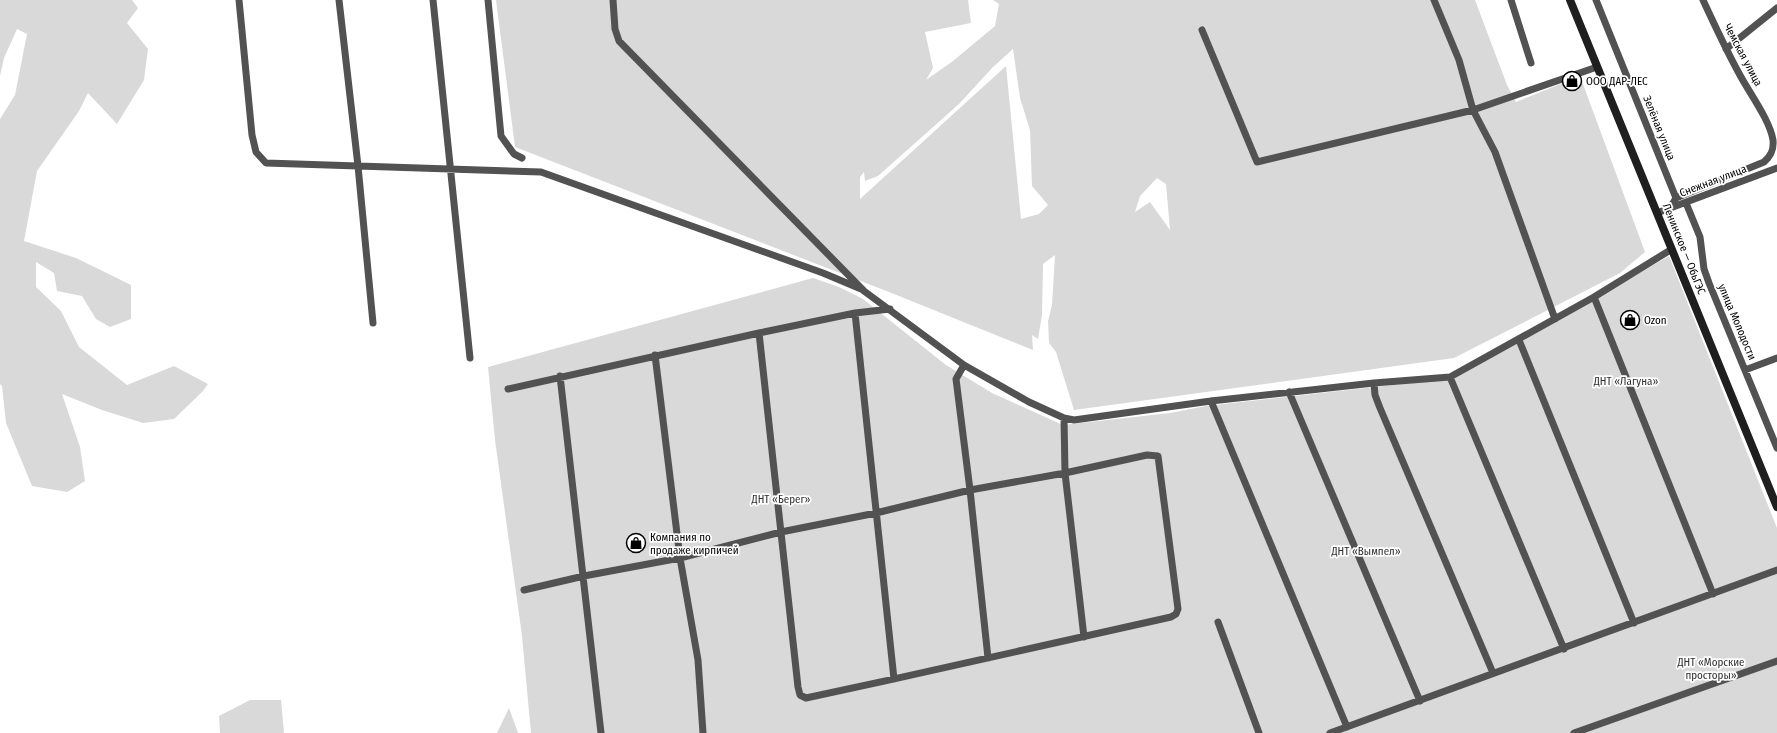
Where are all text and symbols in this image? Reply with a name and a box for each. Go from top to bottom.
street label: Чемская улица [1721,22,1765,88]
shop icon: ООО ДАР-ЛЕС [1561,70,1583,92]
place label: ООО ДАР-ЛЕС [1586,75,1648,88]
street label: Зелёная улица [1640,94,1678,162]
street label: Снежная улица [1678,162,1748,200]
street label: Ленинское — ОбьГЭС [1660,202,1708,297]
street label: улица Молодости [1715,282,1759,362]
shop icon: Ozon [1619,309,1641,331]
place label: Ozon [1644,314,1667,327]
park label: ДНТ «Лагуна» [1593,375,1658,388]
park label: ДНТ «Берег» [751,493,811,506]
place label: Компания по продаже кирпичей [650,531,739,557]
shop icon: Компания по продаже кирпичей [625,532,647,554]
park label: ДНТ «Вымпел» [1330,545,1401,558]
park label: ДНТ «Морские просторы» [1676,656,1745,682]

